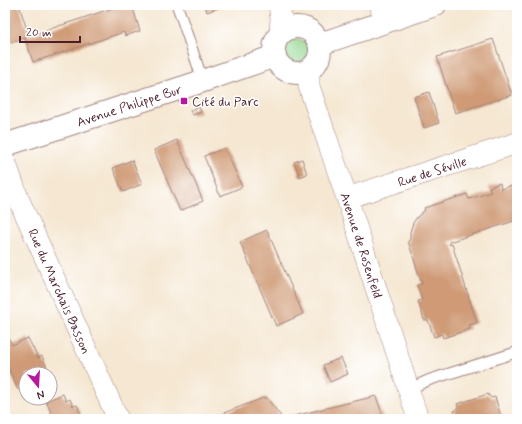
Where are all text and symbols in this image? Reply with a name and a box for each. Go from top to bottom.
scale bar [20,18,80,44]
text: 20 m [26,25,52,41]
street label: Avenue Philippe Bur [75,81,185,131]
place label: Cité du Parc [192,94,259,111]
marker: Cité du Parc [179,96,189,106]
street label: Rue de Séville [396,153,469,192]
street label: Avenue de Rosenfeld [335,190,386,300]
street label: Rue du Marchais Basson [23,226,94,357]
north arrow [18,366,58,406]
text: N [35,387,46,402]

